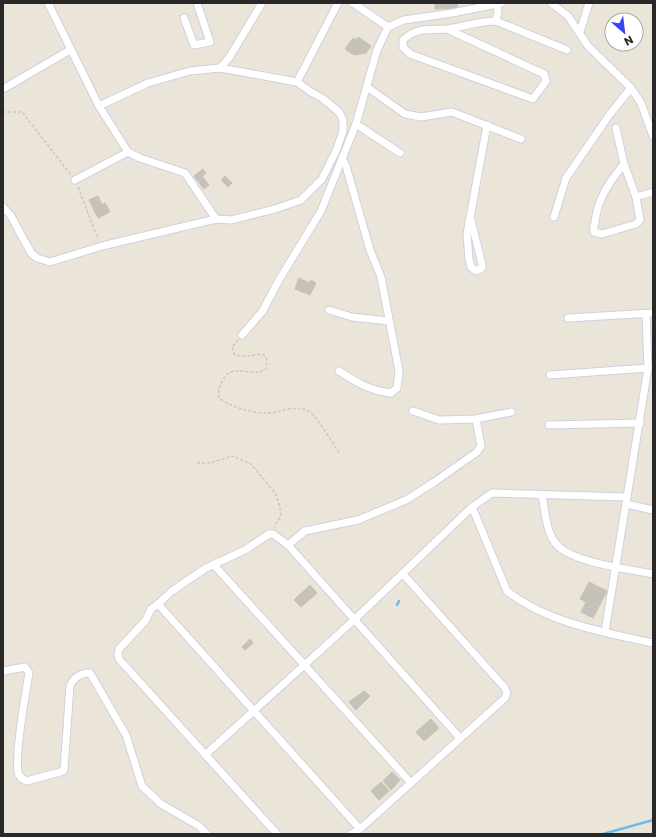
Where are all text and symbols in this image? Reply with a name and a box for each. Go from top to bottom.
north arrow [604,12,644,52]
text: N [621,32,636,50]

